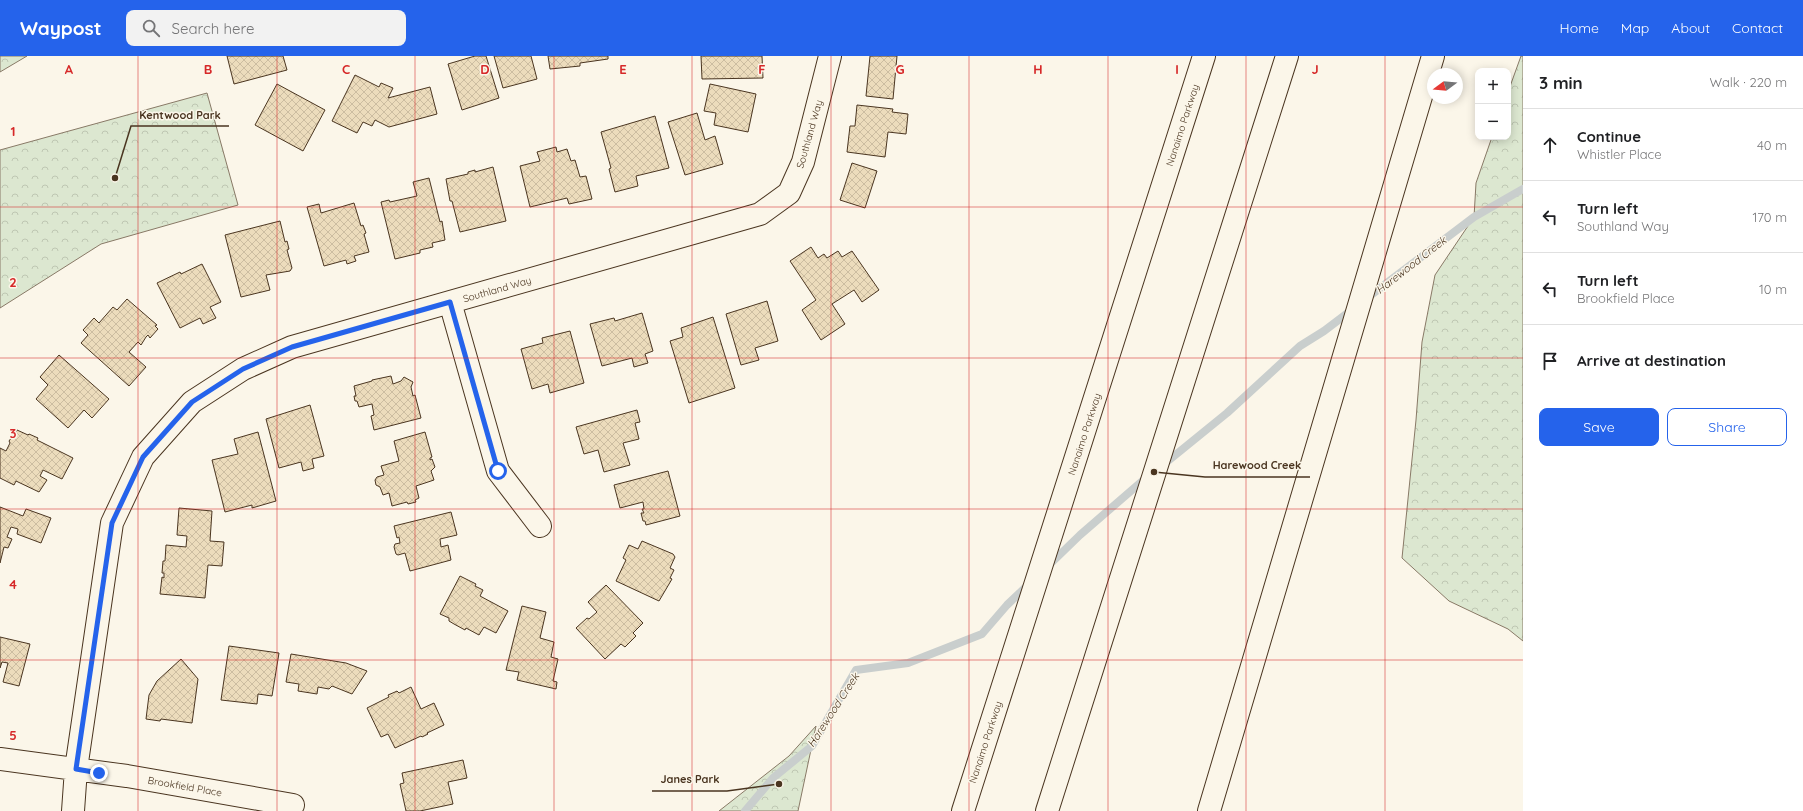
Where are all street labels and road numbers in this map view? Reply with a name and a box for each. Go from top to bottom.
street label: Nanaimo Parkway [1163,82,1202,168]
street label: Southland Way [793,98,825,170]
street label: Southland Way [461,273,533,305]
street label: Nanaimo Parkway [1065,391,1104,477]
street label: Nanaimo Parkway [966,699,1005,785]
street label: Brookfield Place [147,774,223,799]

